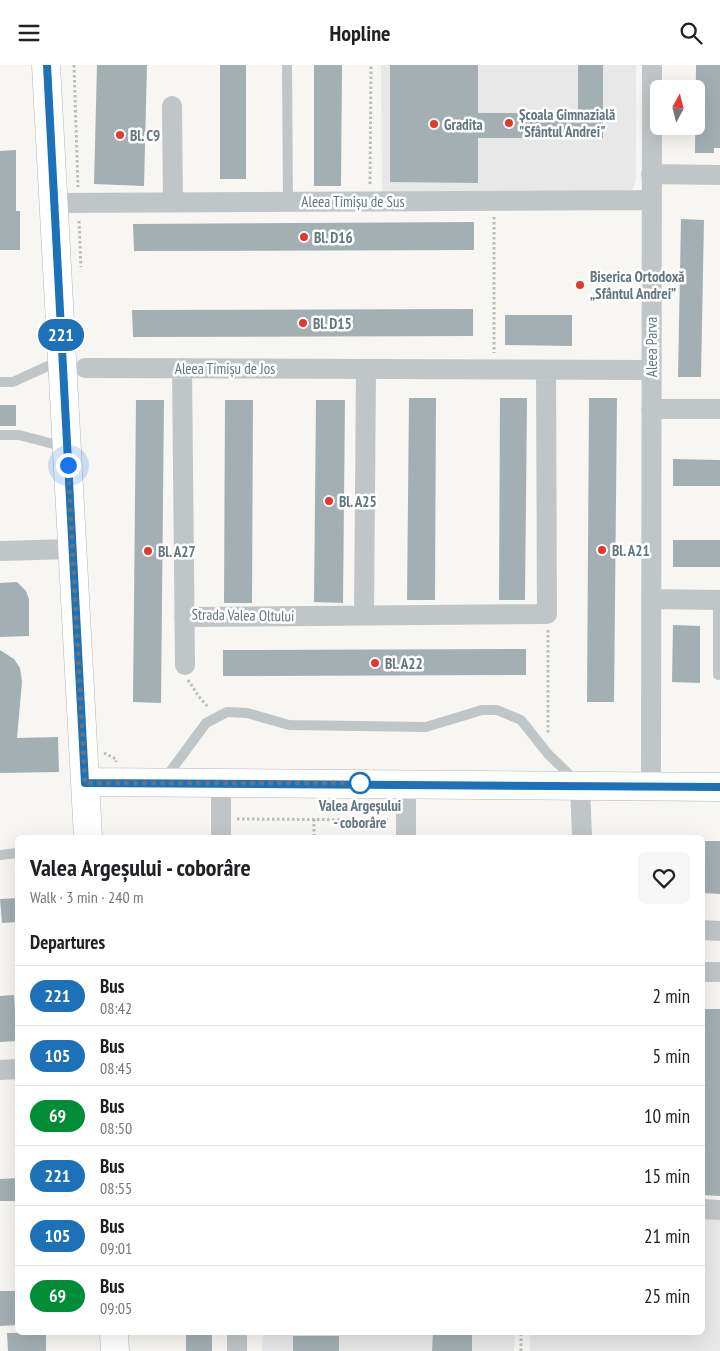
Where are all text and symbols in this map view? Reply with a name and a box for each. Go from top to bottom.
icon: menu [15,19,43,47]
text: Hopline [330,19,390,47]
icon: search [677,19,705,47]
north arrow [650,80,705,135]
map controls [650,80,705,135]
place label: Școala Gimnazială "Sfântul Andrei" [519,105,615,141]
place label: Gradita [444,115,483,134]
marker: Școala Gimnazială "Sfântul Andrei" [503,117,515,129]
marker: Gradita [428,118,440,130]
place label: Bl. C9 [130,126,160,145]
marker: Bl. C9 [114,129,126,141]
street label: Aleea Timișu de Sus [301,192,405,211]
place label: Bl. D16 [314,228,353,247]
marker: Bl. D16 [298,231,310,243]
place label: Biserica Ortodoxă „Sfântul Andrei” [590,267,684,303]
marker: Biserica Ortodoxă „Sfântul Andrei” [574,279,586,291]
place label: Bl. D15 [313,314,352,333]
marker: Bl. D15 [297,317,309,329]
street label: Aleea Parva [642,317,661,377]
line badge: 221 [32,319,90,351]
text: 221 [48,323,74,346]
street label: Aleea Timișu de Jos [175,359,275,378]
your location [56,453,81,478]
place label: Bl. A25 [339,492,377,511]
marker: Bl. A25 [323,495,335,507]
place label: Bl. A21 [612,541,650,560]
place label: Bl. A27 [158,542,196,561]
marker: Bl. A21 [596,544,608,556]
marker: Bl. A27 [142,545,154,557]
street label: Strada Valea Oltului [191,605,295,625]
place label: Bl. A22 [385,654,423,673]
marker: Bl. A22 [369,657,381,669]
marker: Valea Argeșului - coborâre [349,772,371,794]
place label: Valea Argeșului - coborâre [318,796,401,832]
text: Valea Argeșului - coborâre [30,852,251,883]
button: heart [638,852,690,904]
text: Walk · 3 min · 240 m [30,887,143,907]
text: Departures [30,930,105,954]
text: Bus [100,974,124,998]
text: 221 [45,984,70,1007]
text: 2 min [653,984,690,1008]
text: 08:42 [100,998,132,1018]
text: Bus [100,1034,124,1058]
text: 105 [45,1044,70,1067]
text: 5 min [653,1044,690,1068]
text: 08:45 [100,1058,132,1078]
text: Bus [100,1094,124,1118]
text: 69 [49,1104,66,1127]
text: 10 min [644,1104,690,1128]
text: 08:50 [100,1118,132,1138]
text: Bus [100,1154,124,1178]
text: 221 [45,1164,70,1187]
text: 15 min [644,1164,690,1188]
text: 08:55 [100,1178,132,1198]
text: Bus [100,1214,124,1238]
text: 105 [45,1224,70,1247]
text: 21 min [644,1224,690,1248]
text: 09:01 [100,1238,132,1258]
text: Bus [100,1274,124,1298]
text: 69 [49,1284,66,1307]
text: 25 min [644,1284,690,1308]
text: 09:05 [100,1298,132,1318]

